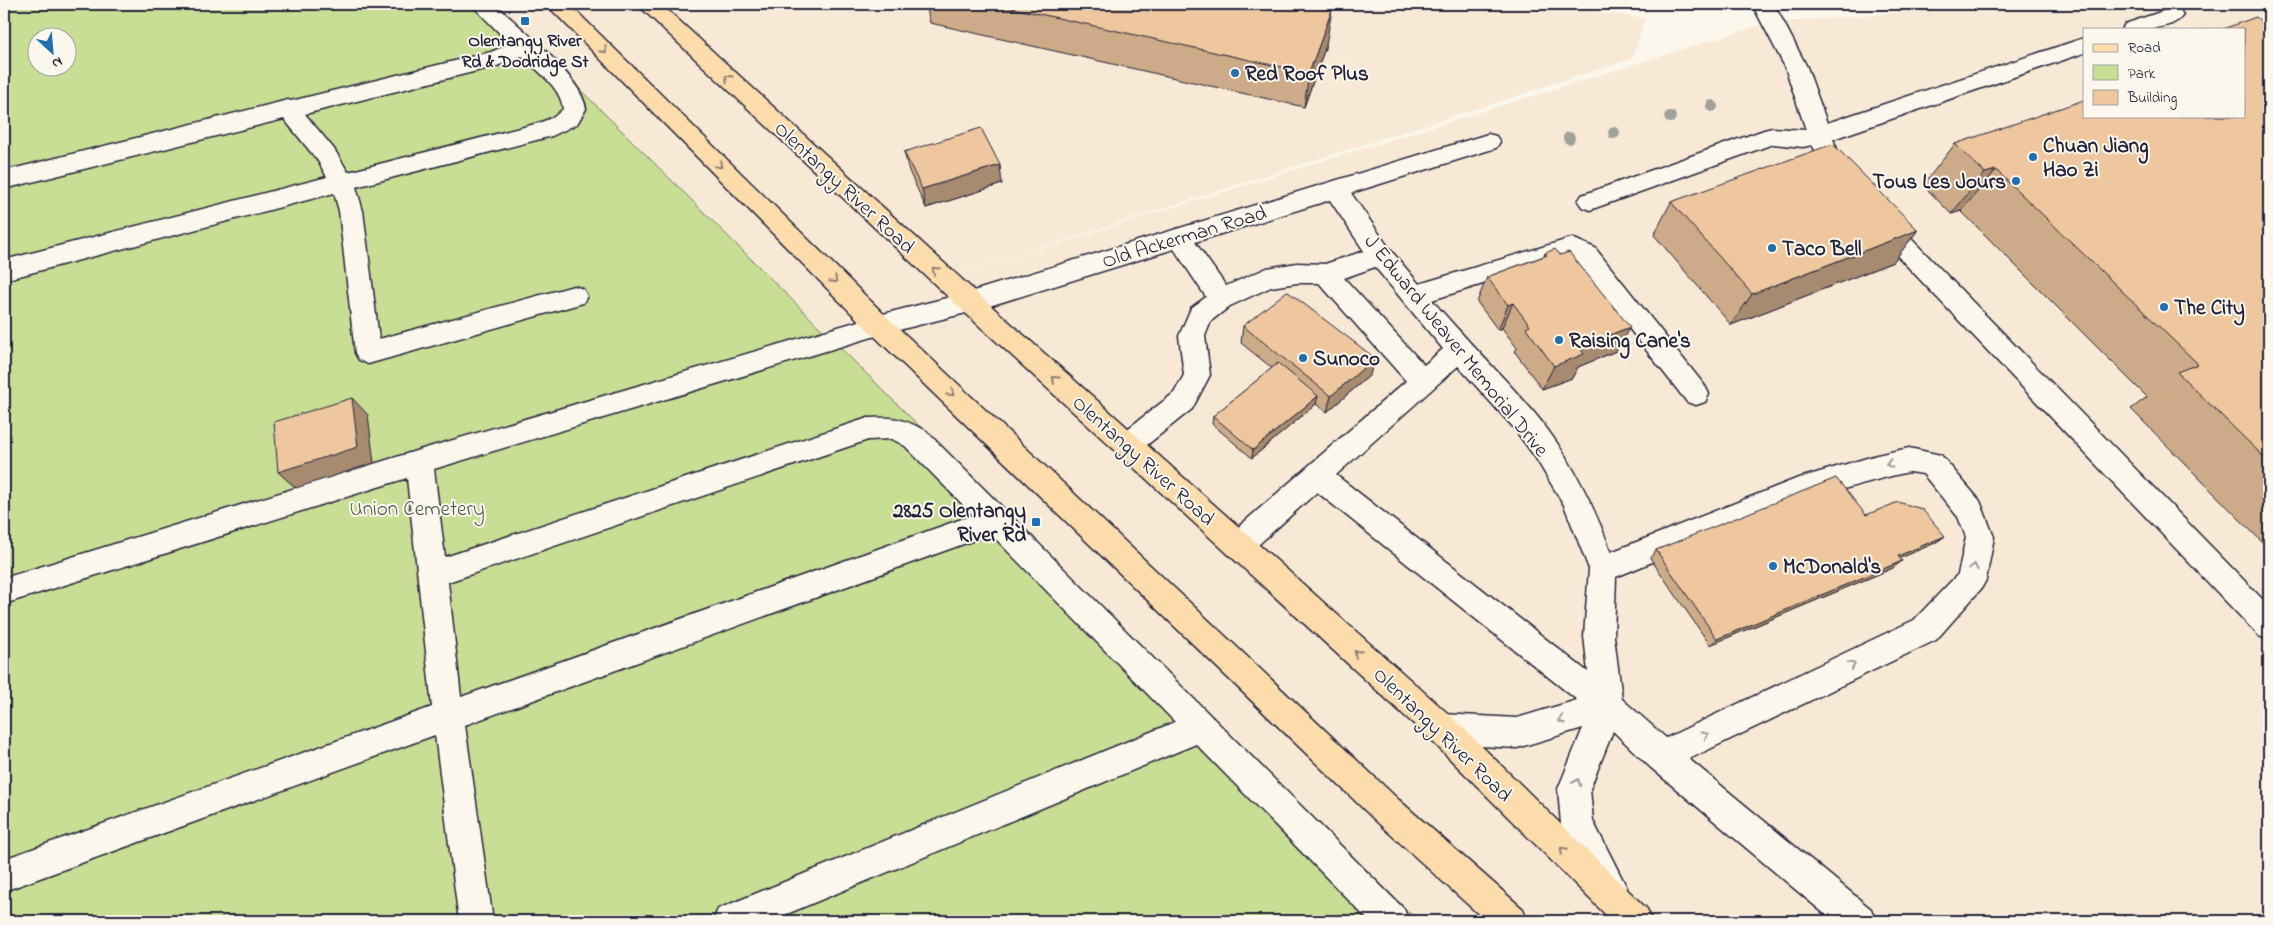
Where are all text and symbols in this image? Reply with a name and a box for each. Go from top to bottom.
marker: Olentangy River Rd & Dodridge St [519,15,531,27]
north arrow [28,28,78,78]
legend [2083,28,2246,118]
place label: Olentangy River Rd & Dodridge St [461,29,590,77]
text: Road [2128,37,2161,59]
one-way arrow [598,45,607,54]
text: N [48,51,66,74]
place label: Red Roof Plus [1245,60,1369,90]
text: Park [2128,63,2156,85]
marker: Red Roof Plus [1229,67,1241,79]
one-way arrow [724,75,733,84]
text: Building [2127,87,2177,110]
street label: Olentangy River Road [765,115,921,263]
place label: Chuan Jiang Hao Zi [2043,132,2149,186]
marker: Chuan Jiang Hao Zi [2027,151,2039,163]
one-way arrow [713,159,722,168]
place label: Tous Les Jours [1873,168,2006,198]
marker: Tous Les Jours [2010,175,2022,187]
street label: Old Ackerman Road [1099,199,1271,277]
street label: J Edward Weaver Memorial Drive [1356,228,1555,465]
place label: Taco Bell [1782,235,1862,265]
marker: Taco Bell [1766,242,1778,254]
one-way arrow [932,267,941,276]
one-way arrow [828,274,837,283]
place label: The City [2174,294,2245,326]
marker: The City [2158,301,2170,313]
place label: Raising Cane's [1569,327,1691,359]
marker: Raising Cane's [1553,334,1565,346]
place label: Sunoco [1313,345,1380,375]
marker: Sunoco [1297,352,1309,364]
one-way arrow [1052,376,1061,385]
one-way arrow [945,387,954,396]
street label: Olentangy River Road [1063,389,1221,536]
one-way arrow [1885,458,1894,469]
park label: Union Cemetery [349,495,485,527]
place label: 2825 Olentangy River Rd [892,497,1026,551]
marker: 2825 Olentangy River Rd [1030,516,1042,528]
place label: McDonald's [1783,553,1882,583]
marker: McDonald's [1767,560,1779,572]
one-way arrow [1968,562,1979,571]
one-way arrow [1354,650,1363,659]
one-way arrow [1847,660,1856,671]
street label: Olentangy River Road [1364,661,1518,811]
one-way arrow [1557,715,1566,725]
one-way arrow [1700,730,1709,741]
one-way arrow [1571,778,1581,787]
one-way arrow [1560,847,1569,856]

